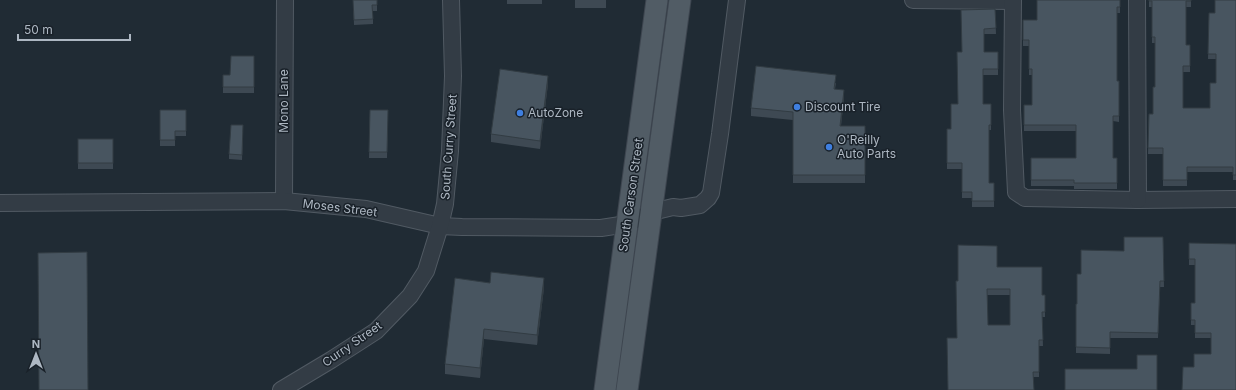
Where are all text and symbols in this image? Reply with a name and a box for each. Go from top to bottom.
scale bar [18,16,130,42]
text: 50 m [24,22,53,37]
street label: Mono Lane [276,69,291,133]
street label: South Curry Street [437,94,460,200]
place label: Discount Tire [805,99,880,114]
marker: Discount Tire [792,102,802,112]
place label: AutoZone [528,105,583,120]
marker: AutoZone [515,108,525,118]
place label: O'Reilly Auto Parts [837,132,896,161]
street label: South Carson Street [615,137,646,253]
marker: O'Reilly Auto Parts [824,142,834,152]
street label: Moses Street [302,195,378,220]
street label: Curry Street [319,318,384,370]
north arrow [16,334,56,374]
text: N [32,337,40,351]

